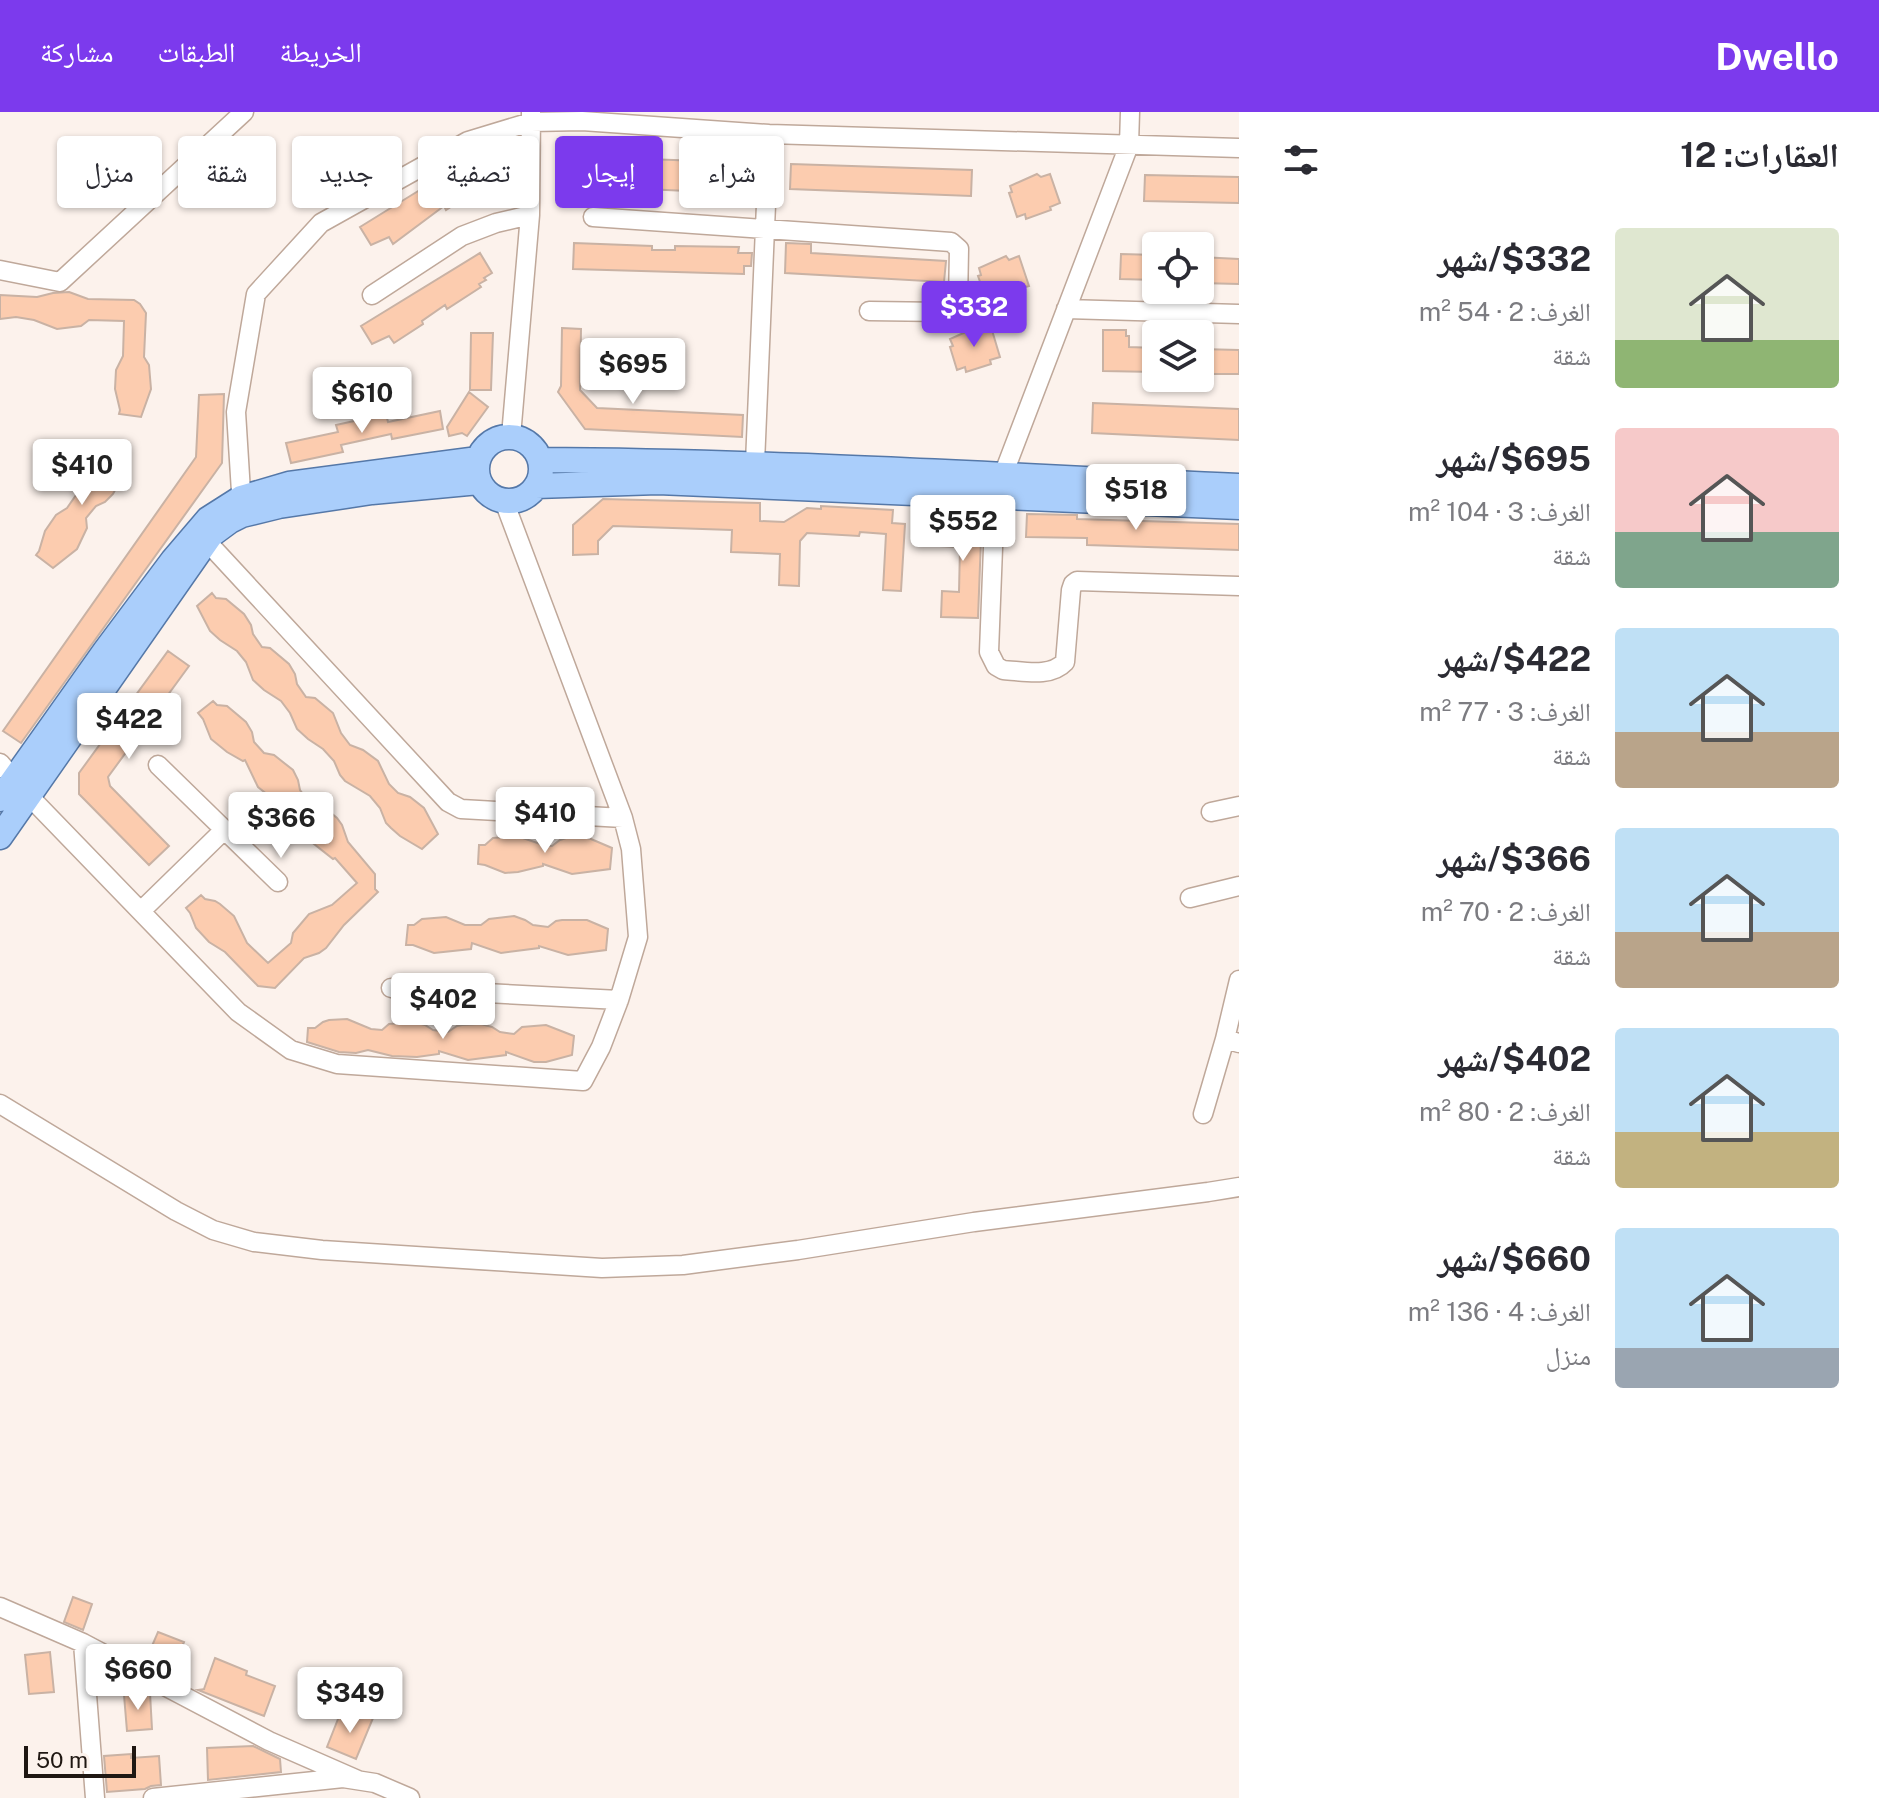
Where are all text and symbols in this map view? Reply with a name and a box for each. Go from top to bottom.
text: Dwello [1715,34,1839,79]
text: مشاركة [40,35,114,68]
text: الطبقات [158,35,235,68]
text: الخريطة [279,35,362,68]
text: العقارات: 12 [1680,135,1839,175]
chip: منزل [57,136,162,208]
chip: شقة [178,136,276,208]
chip: جديد [292,136,402,208]
chip: تصفية [418,136,539,208]
chip: إيجار [555,136,663,208]
chip: شراء [679,136,784,208]
icon: filters [1279,138,1323,182]
map controls [1142,232,1214,392]
button: locate [1142,232,1214,304]
text: $332/شهر [1437,239,1591,279]
icon: home [1679,260,1775,356]
pin: $332 [927,281,1021,349]
text: $332 [940,291,1008,322]
text: الغرف: 2 · 54 m² [1419,296,1591,327]
button: layers [1142,320,1214,392]
pin: $695 [586,338,680,406]
text: شقة [1552,340,1591,371]
text: $695 [598,348,668,379]
pin: $610 [315,367,409,435]
text: $610 [331,377,393,408]
pin: $410 [35,439,129,507]
text: $695/شهر [1436,439,1591,479]
text: $410 [51,449,113,480]
icon: home [1679,460,1775,556]
pin: $518 [1089,464,1183,532]
text: $518 [1104,474,1168,505]
pin: $552 [916,495,1010,563]
text: الغرف: 3 · 104 m² [1408,496,1591,527]
text: $552 [928,505,998,536]
text: شقة [1552,540,1591,571]
text: $422/شهر [1439,639,1591,679]
icon: home [1679,660,1775,756]
pin: $422 [82,693,176,761]
text: الغرف: 3 · 77 m² [1419,696,1591,727]
text: $422 [95,703,163,734]
text: شقة [1552,740,1591,771]
pin: $410 [498,787,592,855]
pin: $366 [234,792,328,860]
text: $410 [514,797,576,828]
text: $366 [246,802,316,833]
text: $366/شهر [1437,839,1591,879]
icon: home [1679,860,1775,956]
text: الغرف: 2 · 70 m² [1421,896,1591,927]
text: شقة [1552,940,1591,971]
pin: $402 [396,973,490,1041]
text: $402 [409,983,477,1014]
text: $402/شهر [1438,1039,1591,1079]
icon: home [1679,1060,1775,1156]
text: الغرف: 2 · 80 m² [1419,1096,1591,1127]
text: شقة [1552,1140,1591,1171]
text: $660/شهر [1438,1239,1591,1279]
icon: home [1679,1260,1775,1356]
text: الغرف: 4 · 136 m² [1408,1296,1591,1327]
text: منزل [1546,1340,1591,1371]
pin: $660 [91,1644,185,1712]
text: $660 [104,1654,172,1685]
pin: $349 [303,1667,397,1735]
text: $349 [315,1677,385,1708]
scale bar [24,1742,136,1778]
text: 50 m [36,1747,88,1773]

